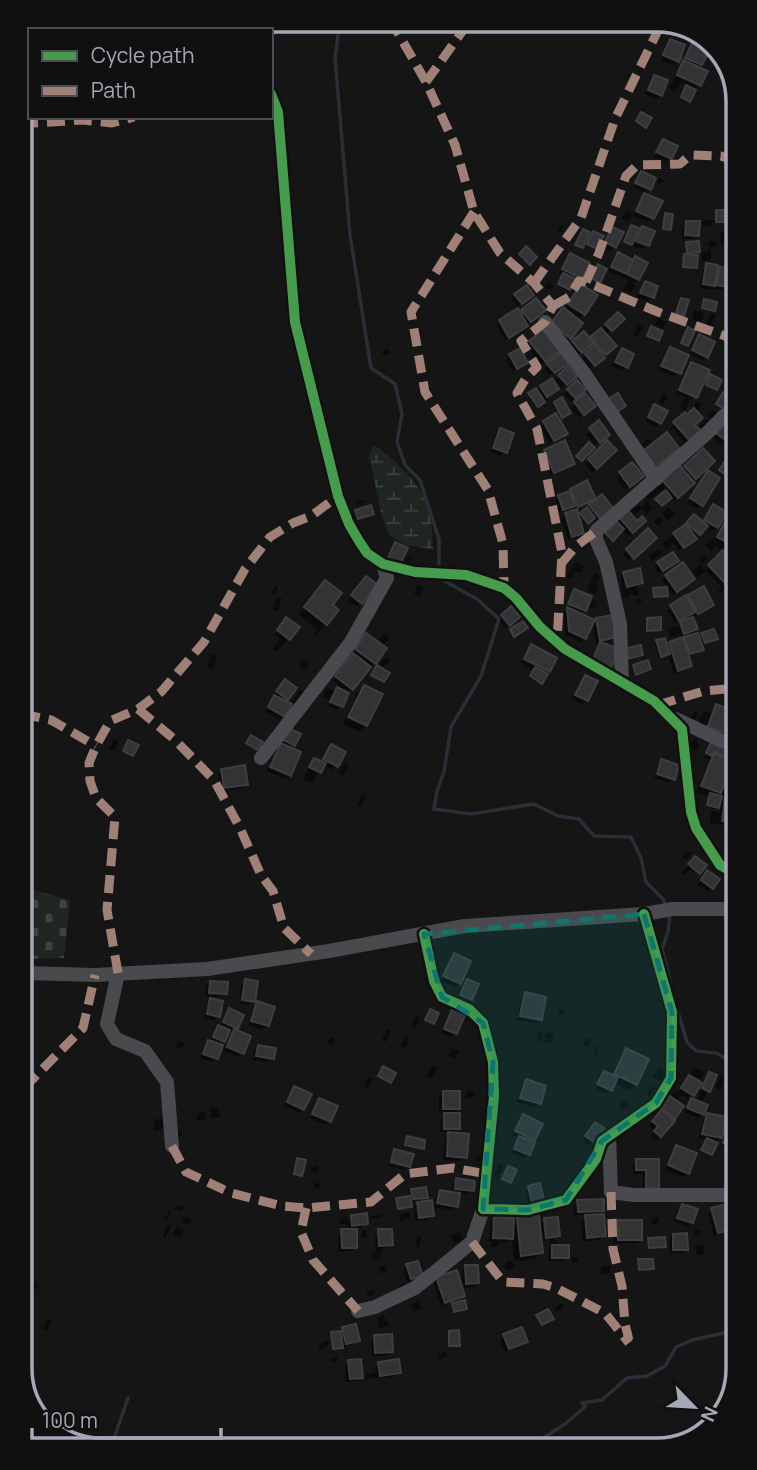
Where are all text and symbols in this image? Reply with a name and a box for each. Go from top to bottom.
legend [28,28,273,119]
text: Cycle path [91,41,194,69]
text: Path [91,76,136,104]
north arrow [659,1372,729,1442]
scale bar [32,1396,220,1440]
text: N [695,1403,724,1426]
text: 100 m [42,1406,98,1434]

